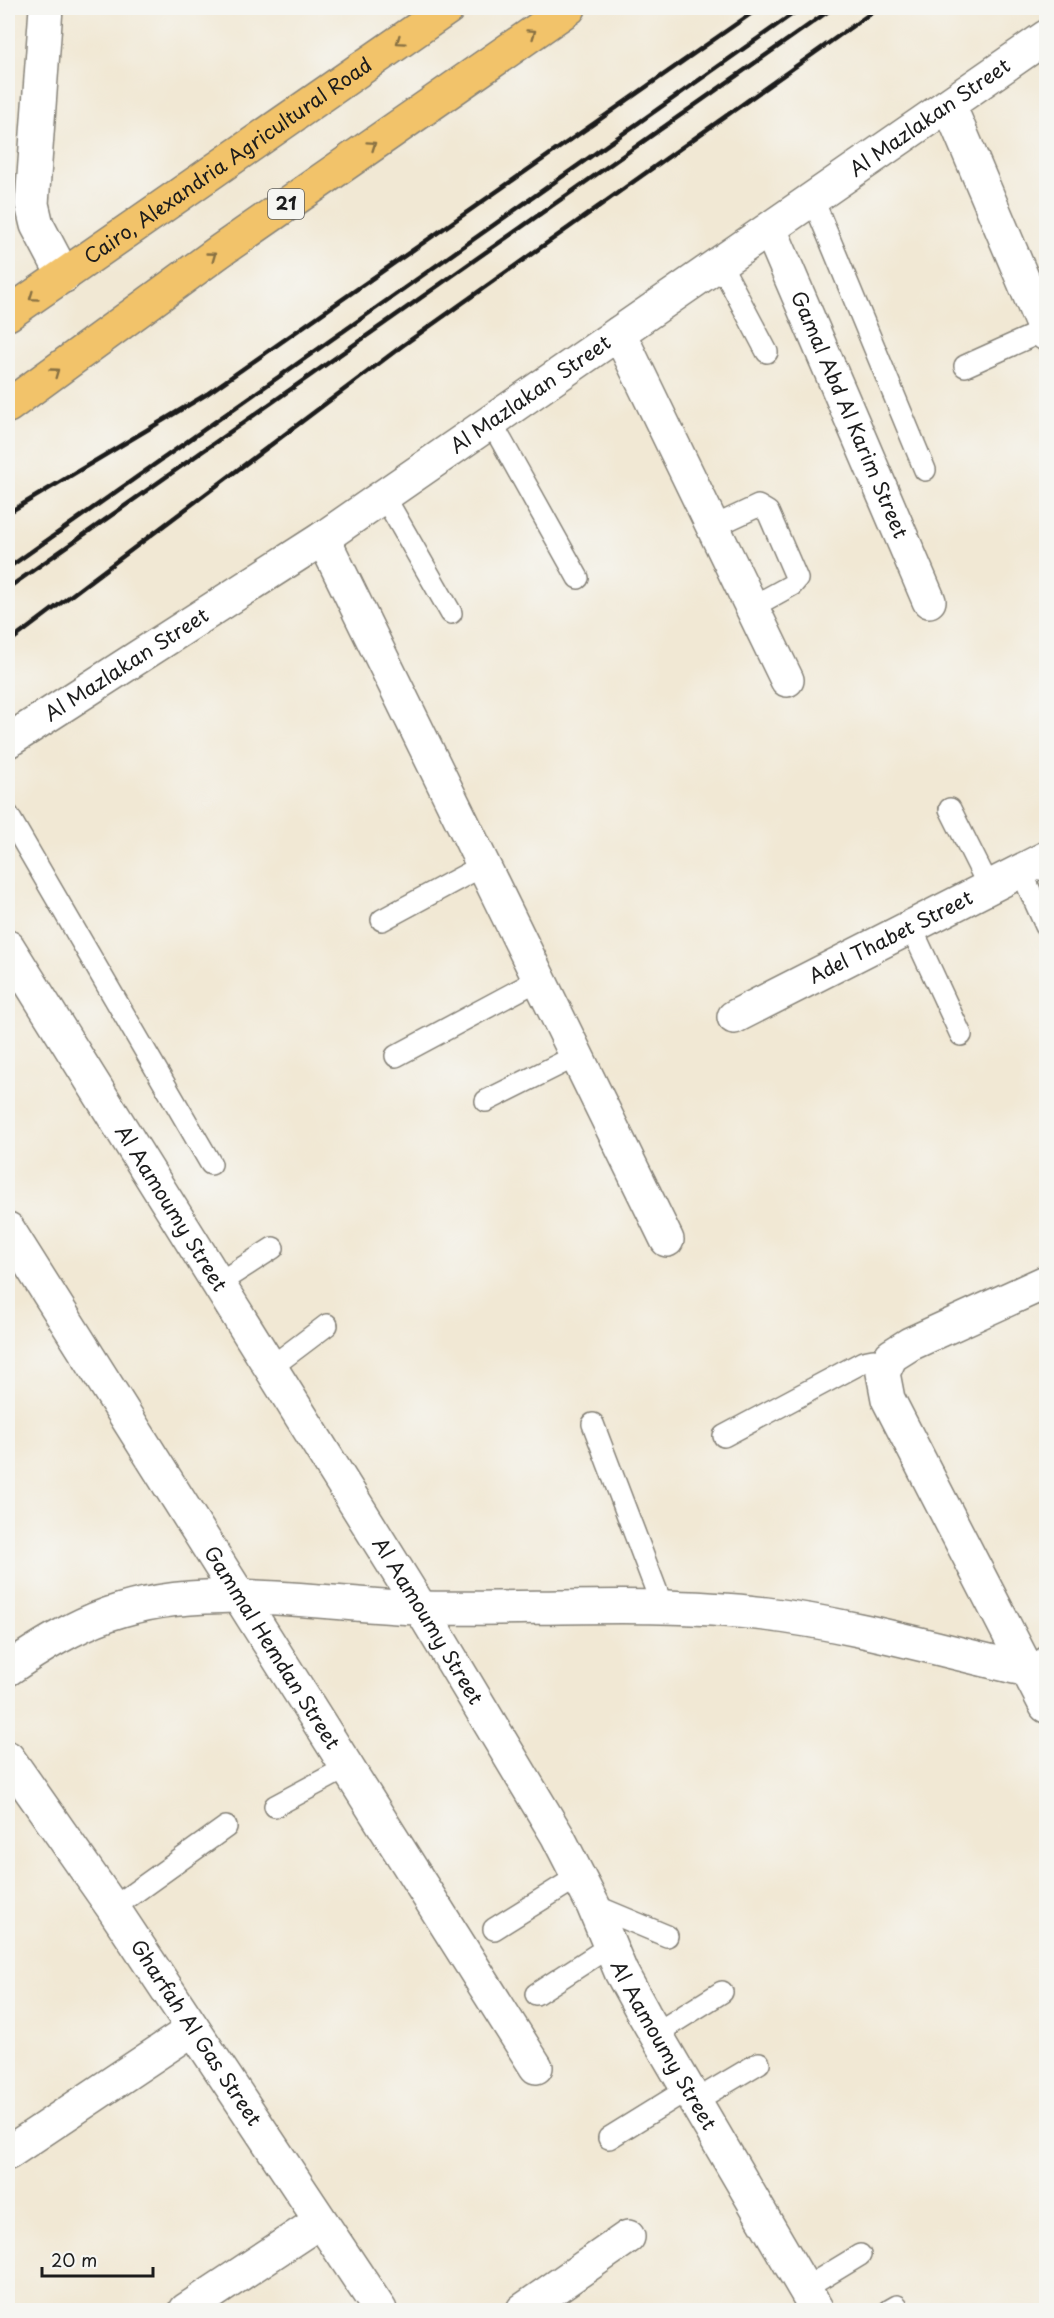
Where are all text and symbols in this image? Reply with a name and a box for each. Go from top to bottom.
one-way arrow [525,29,536,40]
one-way arrow [396,34,407,45]
street label: Cairo, Alexandria Agricultural Road [77,49,378,271]
street label: Al Mazlakan Street [843,50,1016,183]
one-way arrow [365,141,376,152]
road number: 21 [268,189,304,219]
one-way arrow [205,253,216,264]
street label: Gamal Abd Al Karim Street [784,286,916,543]
one-way arrow [29,289,40,300]
street label: Al Mazlakan Street [443,327,616,460]
one-way arrow [48,368,59,379]
street label: Al Mazlakan Street [38,600,214,728]
street label: Adel Thabet Street [803,882,978,991]
street label: Al Aamoumy Street [109,1119,235,1297]
street label: Al Aamoumy Street [366,1531,491,1710]
street label: Gammal Hemdan Street [197,1540,348,1755]
street label: Gharfah Al Gas Street [124,1933,270,2132]
street label: Al Aamoumy Street [604,1956,725,2135]
scale bar [42,2240,153,2278]
text: 20 m [51,2246,97,2273]

